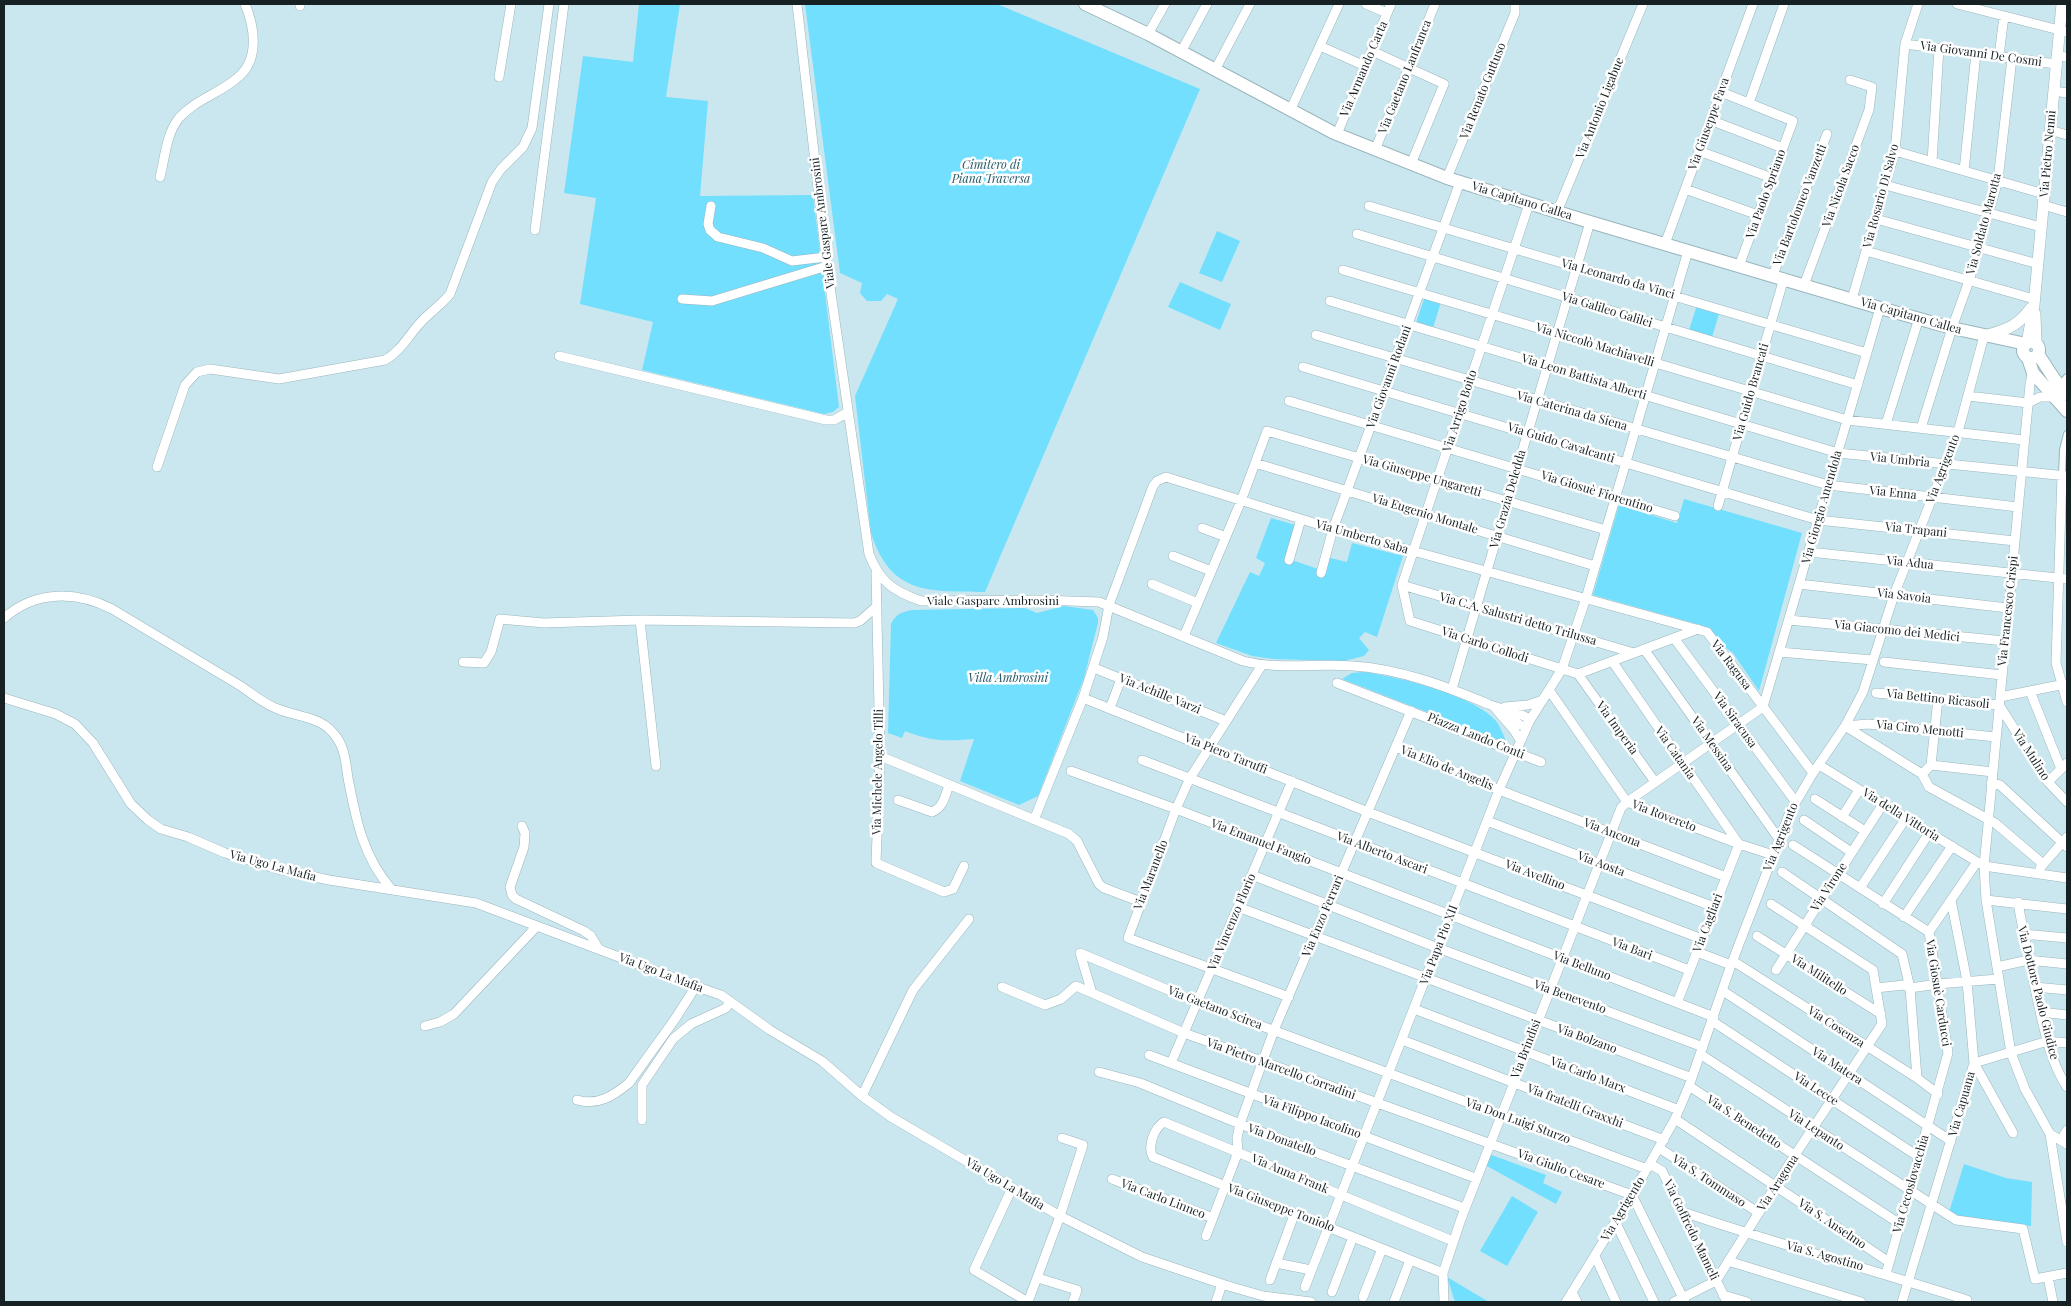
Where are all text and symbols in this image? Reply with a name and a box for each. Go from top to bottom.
street label: Via Gaetano Lanfranca [1376,18,1434,136]
street label: Via Armando Carta [1337,19,1391,119]
street label: Via Giovanni De Cosmi [1919,38,2043,70]
street label: Via Renato Guttuso [1457,41,1509,141]
street label: Via Antonio Ligabue [1573,55,1627,161]
street label: Via Giuseppe Fava [1686,76,1732,172]
street label: Via Pietro Nenni [2037,110,2059,198]
street label: Via Bartolomeo Vanzetti [1770,142,1830,268]
street label: Via Rosario Di Salvo [1860,142,1902,250]
street label: Via Nicola Sacco [1819,143,1863,229]
street label: Via Paolo Spriano [1743,147,1789,241]
street label: Viale Gaspare Ambrosini [808,157,838,289]
park label: Cimitero di Piana Traversa [952,158,1030,186]
street label: Via Soldato Marotta [1963,172,2005,276]
street label: Via Capitano Callea [1470,179,1574,223]
street label: Via Leonardo da Vinci [1560,256,1676,302]
street label: Via Galileo Galilei [1560,289,1654,331]
street label: Via Capitano Callea [1859,295,1963,337]
street label: Via Niccolò Machiavelli [1534,320,1656,370]
street label: Via Giovanni Rodani [1364,323,1414,431]
street label: Via Guido Brancati [1730,342,1772,442]
street label: Via Leon Battista Alberti [1520,351,1648,403]
street label: Via Arrigo Boito [1440,368,1480,454]
street label: Via Caterina da Siena [1515,388,1629,434]
street label: Via Guido Cavalcanti [1506,420,1616,466]
street label: Via Agrigento [1923,432,1963,506]
street label: Via Grazia Deledda [1487,448,1529,550]
street label: Via Giorgio Amendola [1799,449,1845,565]
street label: Via Umbria [1869,450,1931,470]
street label: Via Giuseppe Ungaretti [1361,452,1483,500]
street label: Via Giosuè Fiorentino [1539,468,1655,516]
street label: Via Enna [1869,483,1917,503]
street label: Via Eugenio Montale [1370,491,1480,537]
street label: Via Umberto Saba [1314,517,1410,557]
street label: Via Trapani [1884,520,1948,540]
street label: Via Adua [1886,553,1934,573]
street label: Via Francesco Crispi [1995,555,2021,667]
street label: Via Savoia [1876,586,1932,606]
street label: Via C.A. Salustri detto Trilussa [1438,590,1598,648]
street label: Viale Gaspare Ambrosini [927,594,1059,608]
street label: Via Giacomo dei Medici [1834,617,1960,645]
street label: Via Carlo Collodi [1440,624,1530,666]
street label: Via Ragusa [1708,637,1754,693]
park label: Villa Ambrosini [968,671,1048,685]
street label: Via Achille Varzi [1117,671,1203,717]
street label: Via Bettino Ricasoli [1886,686,1990,712]
street label: Via Siracusa [1710,689,1760,751]
street label: Via Imperia [1593,699,1641,757]
street label: Via Michele Angelo Tilli [870,709,886,835]
street label: Piazza Lando Conti [1425,710,1527,762]
street label: Via Messina [1688,714,1736,774]
street label: Via Ciro Menotti [1876,717,1964,741]
street label: Via Catania [1652,724,1698,782]
street label: Via Mulino [2009,727,2053,783]
street label: Via Piero Taruffi [1183,731,1269,777]
street label: Via Elio de Angelis [1399,743,1495,793]
street label: Via della Vittoria [1860,785,1942,845]
street label: Via Rovereto [1630,797,1698,835]
street label: Via Agrigento [1761,801,1801,873]
street label: Via Emanuel Fangio [1209,816,1313,868]
street label: Via Ancona [1581,816,1643,850]
street label: Via Alberto Ascari [1334,829,1430,877]
street label: Via Maranello [1131,838,1171,912]
street label: Via Ugo La Mafia [228,848,318,884]
street label: Via Aosta [1575,848,1627,880]
street label: Via Avellino [1503,857,1567,893]
street label: Via Virone [1808,860,1850,914]
street label: Via Vincenzo Florio [1205,871,1259,973]
street label: Via Enzo Ferrari [1299,873,1347,959]
street label: Via Cagliari [1690,891,1726,955]
street label: Via Papa Pio XII [1417,903,1461,987]
street label: Via Dottore Paolo Giudice [2014,925,2062,1061]
street label: Via Bari [1610,935,1654,963]
street label: Via Giosuè Carducci [1922,938,1954,1048]
street label: Via Belluno [1551,948,1613,984]
street label: Via Ugo La Mafia [617,950,705,996]
street label: Via Militello [1788,951,1850,999]
street label: Via Benevento [1532,977,1608,1017]
street label: Via Gaetano Scirea [1166,983,1264,1033]
street label: Via Cosenza [1805,1003,1867,1051]
street label: Via Brindisi [1508,1017,1544,1081]
street label: Via Bolzano [1555,1022,1619,1056]
street label: Via Pietro Marcello Corradini [1205,1035,1357,1103]
street label: Via Matera [1809,1044,1865,1088]
street label: Via Carlo Marx [1548,1054,1628,1096]
street label: Via Lecce [1791,1069,1841,1109]
street label: Via Capuana [1946,1070,1978,1138]
street label: Via fratelli Graxxhi [1525,1081,1625,1131]
street label: Via S. Benedetto [1704,1092,1784,1152]
street label: Via Filippo Iacolino [1261,1093,1363,1141]
street label: Via Don Luigi Sturzo [1463,1095,1573,1147]
street label: Via Lepanto [1785,1107,1847,1153]
street label: Via Donatello [1246,1121,1318,1159]
street label: Via Cecoslovacchia [1890,1133,1932,1235]
street label: Via Giulio Cesare [1515,1147,1607,1191]
street label: Via Anna Frank [1249,1151,1331,1197]
street label: Via S. Tommaso [1669,1152,1749,1210]
street label: Via Aragona [1754,1152,1802,1214]
street label: Via Ugo La Mafia [963,1155,1047,1213]
street label: Via Agrigento [1598,1174,1648,1244]
street label: Via Carlo Linneo [1119,1176,1207,1222]
street label: Via Goffredo Mameli [1660,1177,1722,1283]
street label: Via Giuseppe Toniolo [1225,1181,1337,1235]
street label: Via S. Anselmo [1795,1196,1869,1252]
street label: Via S. Agostino [1785,1238,1865,1274]

